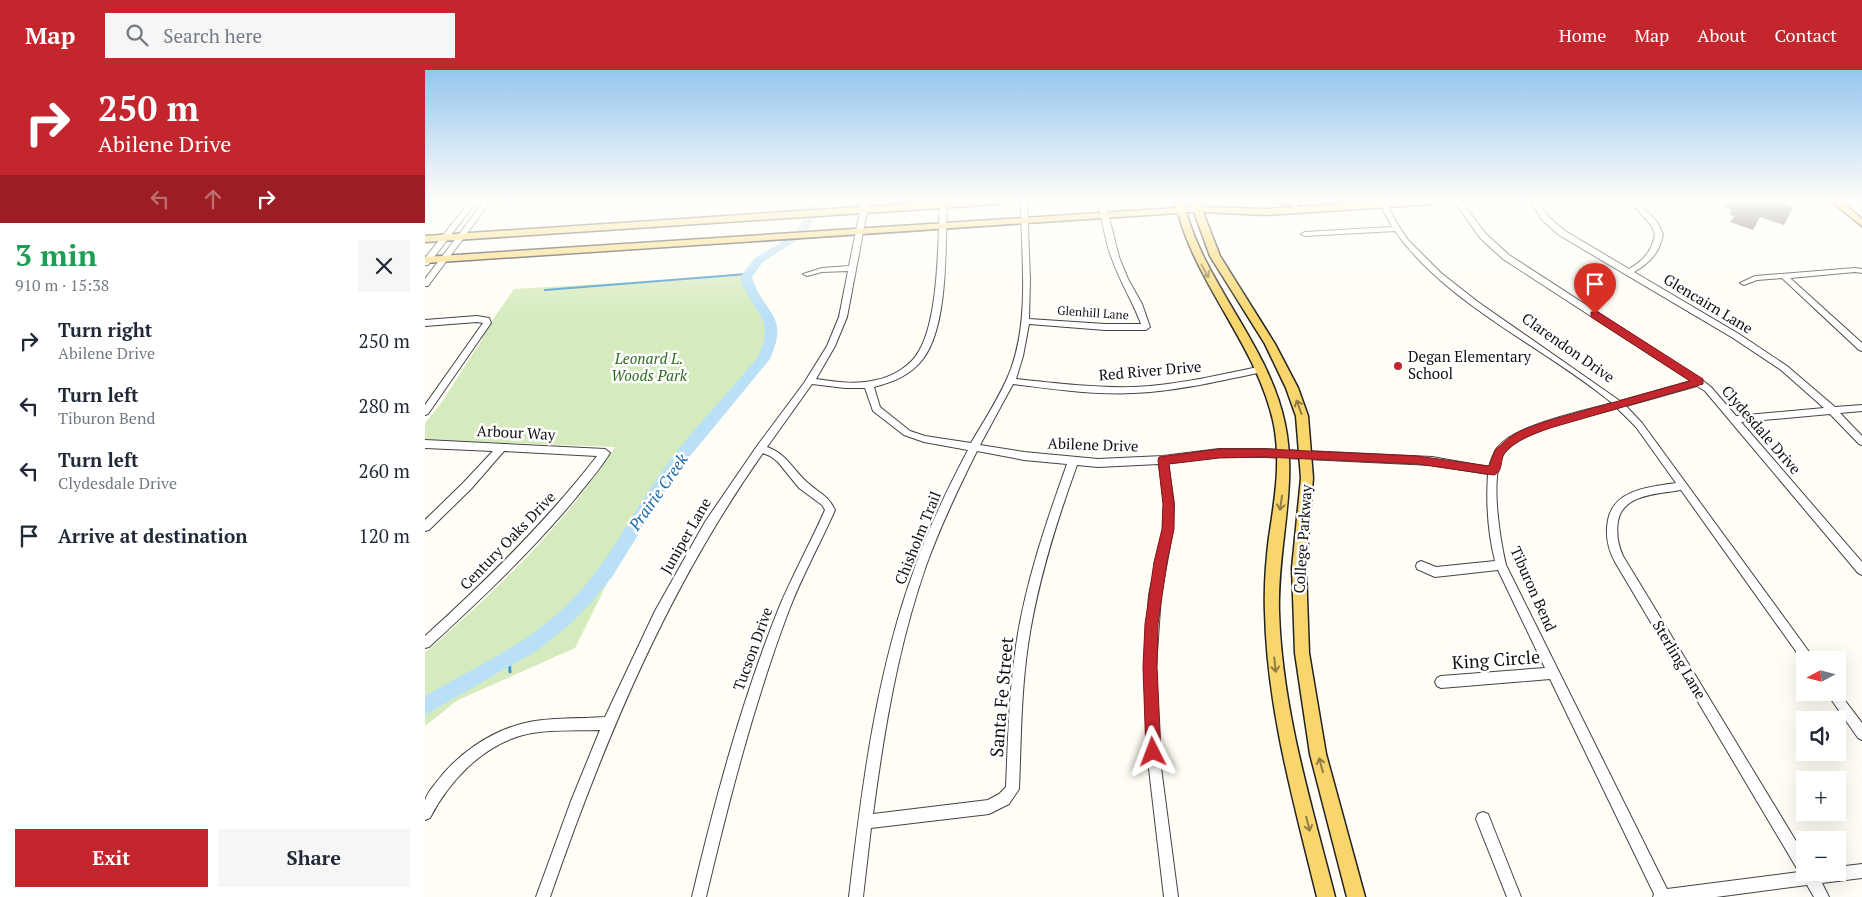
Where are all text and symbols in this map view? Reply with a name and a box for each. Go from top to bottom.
search box [105,13,455,58]
text: Map [25,19,75,51]
icon: search [123,21,151,49]
text: Search here [163,23,262,48]
text: Home [1559,23,1606,47]
text: Map [1634,23,1669,47]
text: About [1697,23,1746,47]
text: Contact [1774,23,1837,47]
text: 250 m [98,85,199,131]
icon: right [15,90,80,155]
text: Abilene Drive [98,129,231,158]
icon: left [146,185,174,213]
icon: ahead [199,185,227,213]
icon: right [252,185,280,213]
text: 3 min [15,235,97,275]
button: close [358,240,410,292]
pin [1574,263,1616,314]
one-way arrow [1200,264,1210,278]
street label: Glencairn Lane [1660,269,1757,338]
icon: arrive [1581,270,1609,298]
text: 910 m · 15:38 [15,274,109,296]
street label: Glenhill Lane [1057,303,1129,322]
street label: Clarendon Drive [1518,308,1619,387]
text: Turn right [58,317,152,342]
icon: right [15,327,43,355]
text: 250 m [359,328,410,353]
text: Abilene Drive [58,342,155,364]
place label: Degan Elementary School [1408,346,1532,383]
park label: Leonard L. Woods Park [611,348,688,385]
street label: Red River Drive [1098,356,1202,384]
marker: Degan Elementary School [1392,360,1404,372]
street label: Clydesdale Drive [1718,381,1806,478]
text: Turn left [58,382,139,407]
icon: left [15,392,43,420]
text: 280 m [359,393,410,418]
one-way arrow [1294,400,1303,416]
text: Tiburon Bend [58,407,155,429]
street label: Arbour Way [476,420,556,444]
street label: Abilene Drive [1047,432,1139,456]
text: Turn left [58,447,139,472]
water label: Prairie Creek [623,449,693,536]
icon: left [15,457,43,485]
text: 260 m [359,458,410,483]
text: Clydesdale Drive [58,472,177,494]
street label: College Parkway [1288,483,1316,594]
street label: Century Oaks Drive [455,487,559,594]
street label: Chisholm Trail [889,488,945,587]
street label: Juniper Lane [655,494,715,577]
one-way arrow [1276,494,1286,510]
icon: arrive [15,522,43,550]
text: Arrive at destination [58,523,247,548]
text: 120 m [359,523,410,548]
street label: Tiburon Bend [1506,543,1562,634]
street label: Tucson Drive [728,604,776,693]
street label: Sterling Lane [1648,616,1711,703]
street label: Santa Fe Street [984,635,1018,758]
street label: King Circle [1451,644,1541,674]
north arrow [1796,651,1846,701]
map controls [1796,651,1846,881]
one-way arrow [1270,656,1280,672]
button: sound [1796,711,1846,761]
position arrow [1126,725,1178,777]
one-way arrow [1316,758,1325,774]
button: + [1796,771,1846,821]
one-way arrow [1304,815,1313,831]
button: Exit [15,829,208,887]
button: Share [218,829,410,887]
button: − [1796,831,1846,881]

